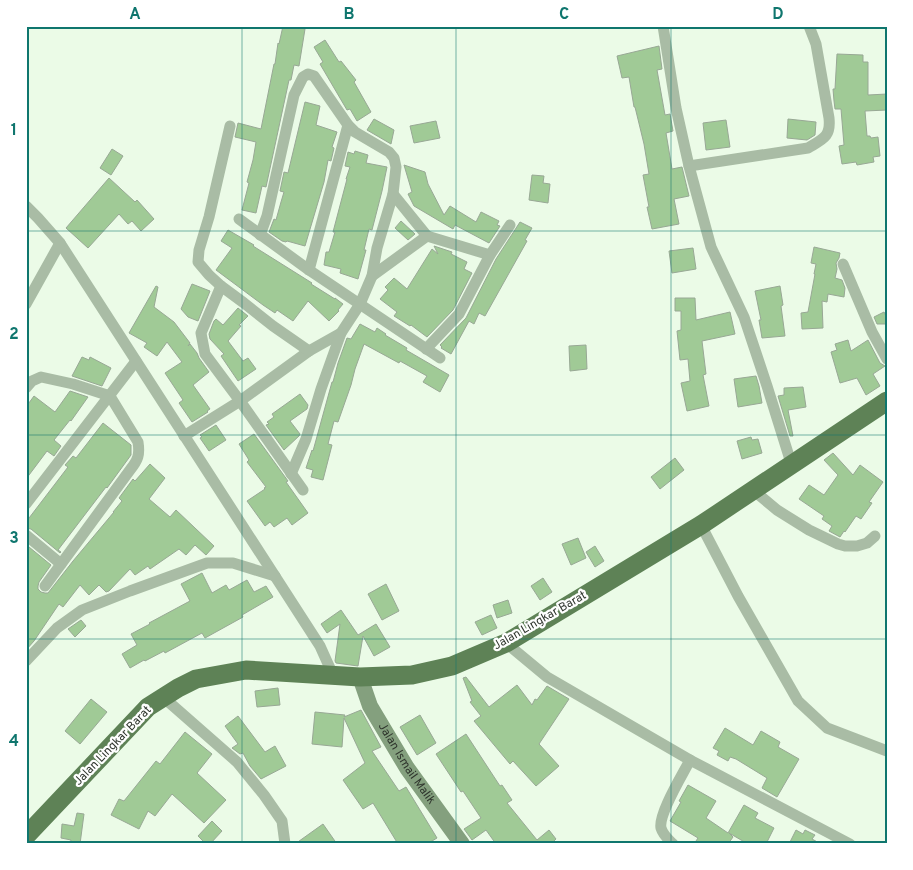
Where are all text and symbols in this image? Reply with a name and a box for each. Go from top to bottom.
text: A [129,5,141,25]
text: B [343,5,355,25]
text: C [559,5,569,25]
text: D [772,5,784,25]
text: 1 [11,121,17,141]
text: 2 [9,325,19,345]
text: 3 [9,529,19,549]
street label: Jalan Lingkar Barat [490,588,590,654]
street label: Jalan Lingkar Barat [71,703,155,789]
street label: Jalan Ismail Malik [374,720,439,808]
text: 4 [9,732,19,752]

